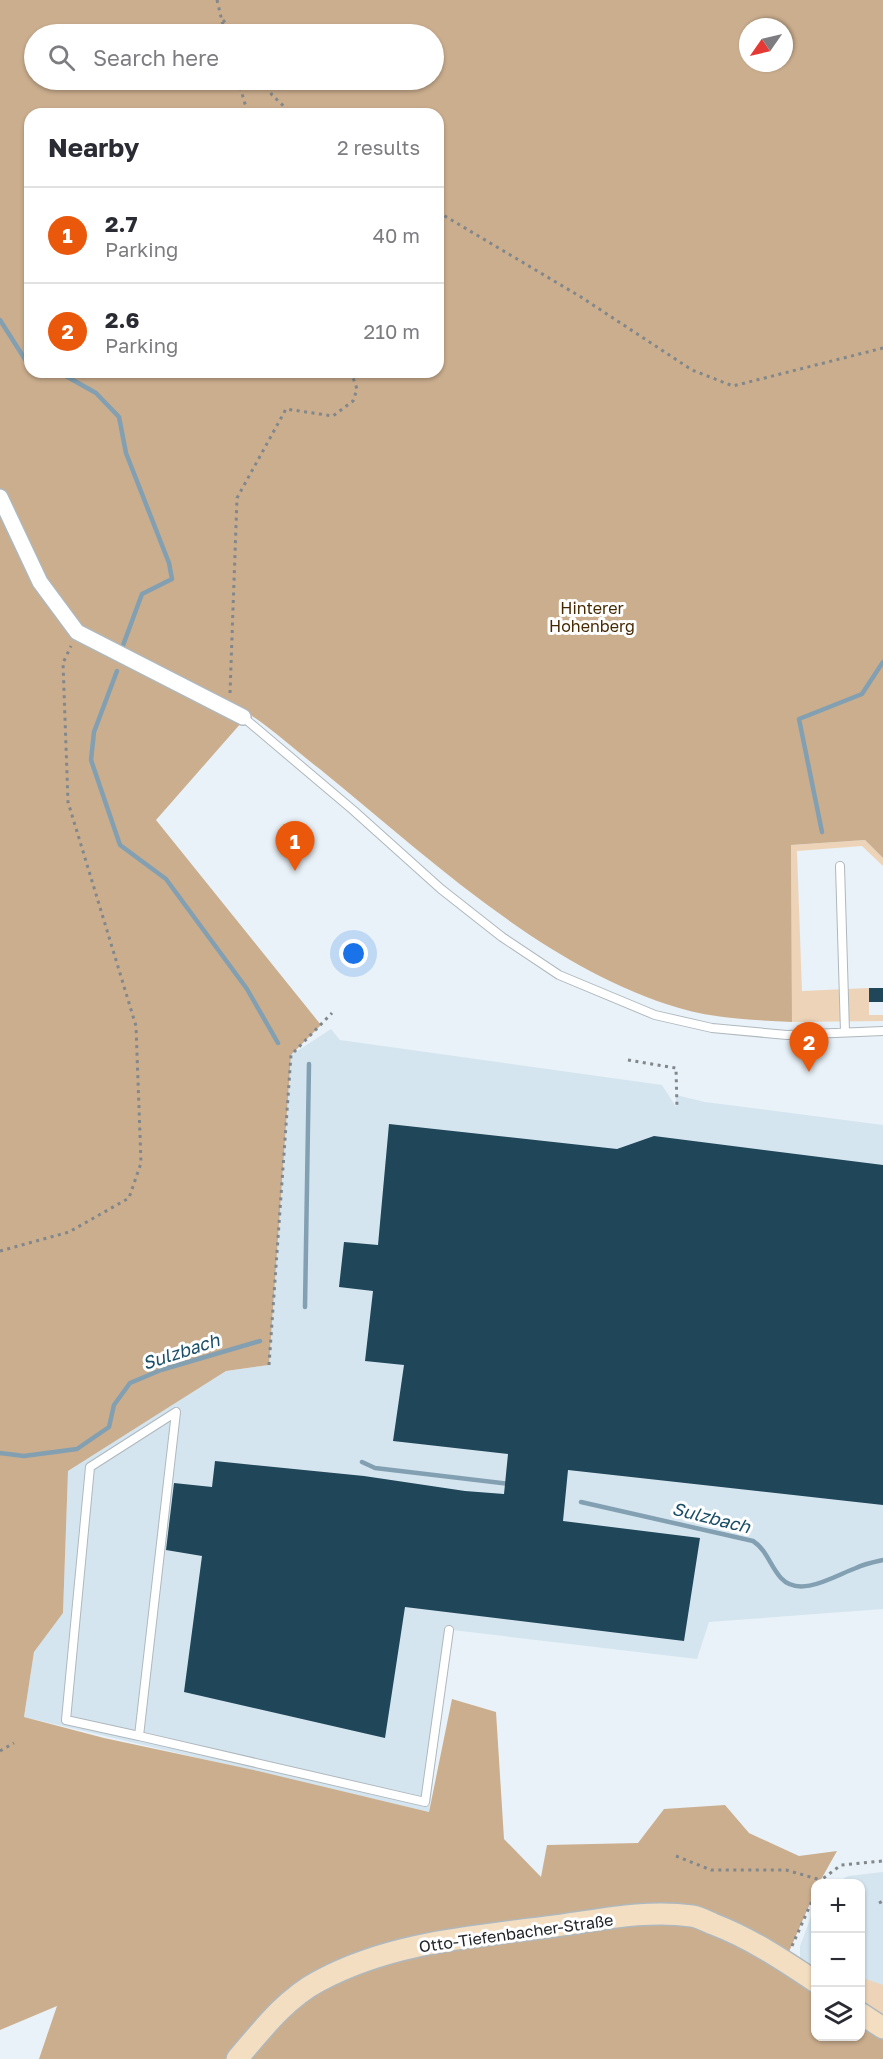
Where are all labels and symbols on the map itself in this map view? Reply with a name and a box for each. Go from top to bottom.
north arrow [739,18,793,72]
park label: Hinterer Hohenberg [549,598,635,636]
pin: 1 [276,822,314,871]
your location [339,939,368,968]
pin: 2 [790,1022,828,1072]
water label: Sulzbach [139,1328,223,1374]
water label: Sulzbach [670,1497,753,1538]
street label: Otto-Tiefenbacher-Straße [418,1909,614,1957]

